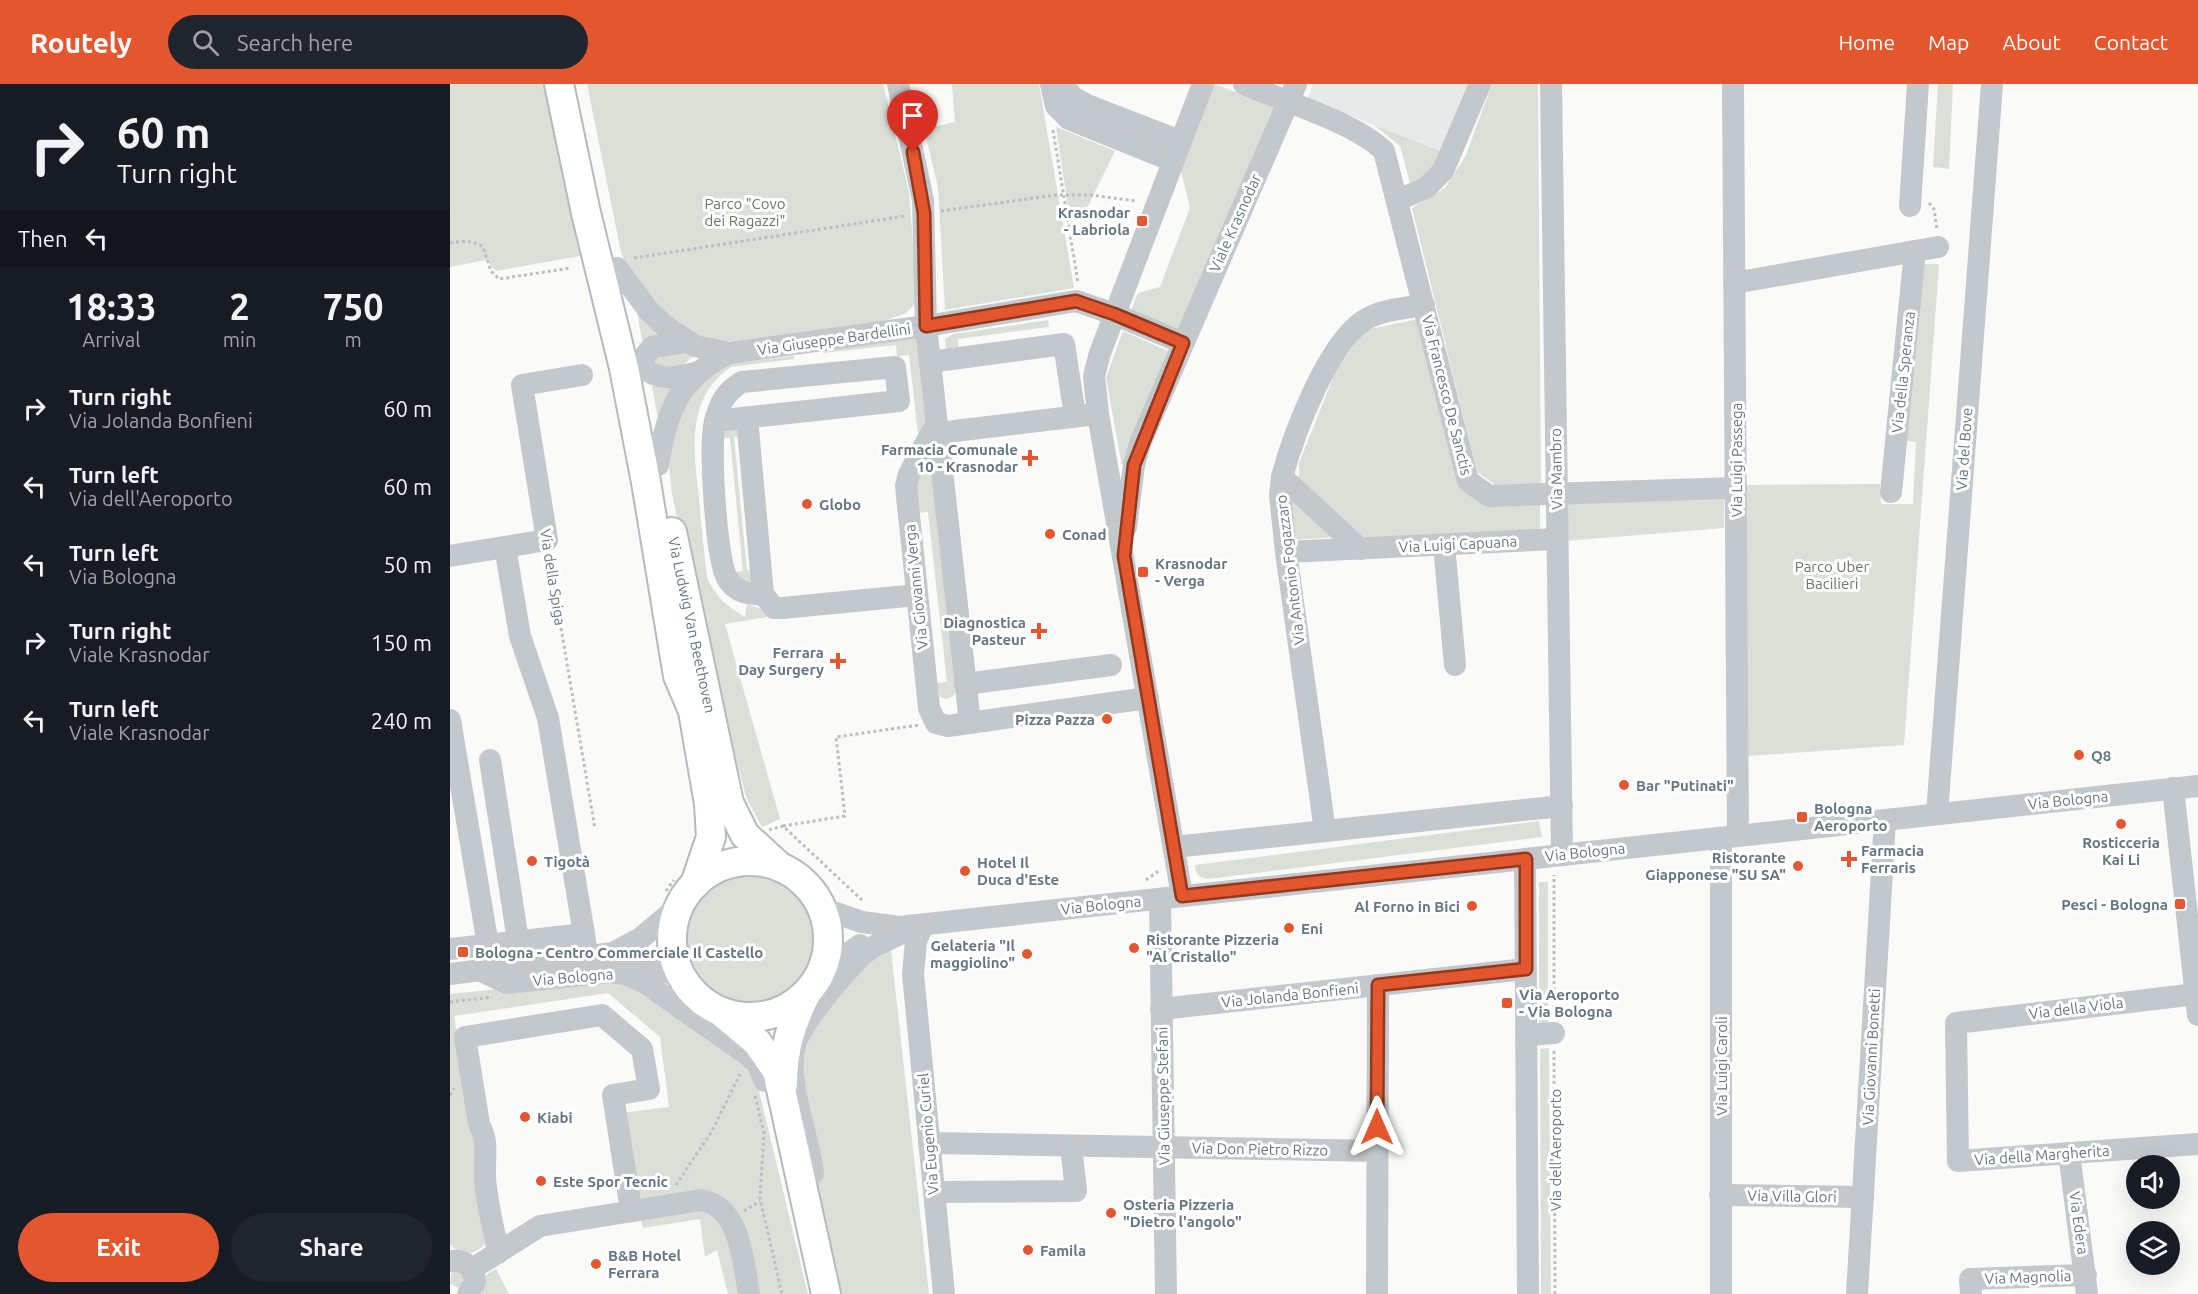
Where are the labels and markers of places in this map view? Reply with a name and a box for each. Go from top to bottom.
pin [887,90,938,152]
place label: Krasnodar - Labriola [1058,204,1131,238]
marker: Krasnodar - Labriola [1135,214,1149,228]
place label: Farmacia Comunale 10 - Krasnodar [881,441,1019,475]
marker: Farmacia Comunale 10 - Krasnodar [1023,451,1037,465]
place label: Globo [819,496,861,513]
marker: Globo [800,497,814,511]
place label: Conad [1062,526,1106,543]
marker: Conad [1043,527,1057,541]
place label: Krasnodar - Verga [1155,555,1228,589]
marker: Krasnodar - Verga [1136,565,1150,579]
place label: Diagnostica Pasteur [943,614,1027,648]
marker: Diagnostica Pasteur [1030,622,1048,640]
place label: Ferrara Day Surgery [738,644,824,678]
marker: Ferrara Day Surgery [829,652,847,670]
place label: Pizza Pazza [1015,711,1095,728]
marker: Pizza Pazza [1100,712,1114,726]
place label: Q8 [2091,747,2111,764]
marker: Q8 [2072,748,2086,762]
place label: Bar "Putinati" [1636,777,1734,794]
marker: Bar "Putinati" [1617,778,1631,792]
place label: Bologna Aeroporto [1814,800,1888,834]
marker: Bologna Aeroporto [1795,810,1809,824]
marker: Rosticceria Kai Li [2114,817,2128,831]
place label: Rosticceria Kai Li [2082,834,2160,868]
place label: Farmacia Ferraris [1861,842,1924,876]
place label: Ristorante Giapponese "SU SA" [1645,849,1786,883]
marker: Farmacia Ferraris [1842,852,1856,866]
place label: Tigotà [544,853,590,870]
marker: Tigotà [525,854,539,868]
place label: Hotel Il Duca d'Este [977,854,1059,888]
marker: Ristorante Giapponese "SU SA" [1791,859,1805,873]
marker: Hotel Il Duca d'Este [958,864,972,878]
place label: Pesci - Bologna [2061,896,2168,913]
marker: Pesci - Bologna [2173,897,2187,911]
place label: Al Forno in Bici [1354,898,1460,915]
marker: Al Forno in Bici [1465,899,1479,913]
place label: Eni [1301,920,1323,937]
marker: Eni [1282,921,1296,935]
place label: Ristorante Pizzeria "Al Cristallo" [1146,931,1279,965]
place label: Gelateria "Il maggiolino" [930,937,1015,971]
marker: Ristorante Pizzeria "Al Cristallo" [1127,941,1141,955]
place label: Bologna - Centro Commerciale Il Castello [475,944,763,961]
marker: Bologna - Centro Commerciale Il Castello [456,945,470,959]
marker: Gelateria "Il maggiolino" [1020,947,1034,961]
place label: Via Aeroporto - Via Bologna [1519,986,1619,1020]
marker: Via Aeroporto - Via Bologna [1500,996,1514,1010]
place label: Kiabi [537,1109,573,1126]
marker: Kiabi [518,1110,532,1124]
place label: Este Spor Tecnic [553,1173,668,1190]
marker: Este Spor Tecnic [534,1174,548,1188]
place label: Osteria Pizzeria "Dietro l'angolo" [1123,1196,1242,1230]
marker: Osteria Pizzeria "Dietro l'angolo" [1104,1206,1118,1220]
place label: Famila [1040,1242,1086,1259]
marker: Famila [1021,1243,1035,1257]
place label: B&B Hotel Ferrara [608,1247,682,1281]
marker: B&B Hotel Ferrara [589,1257,603,1271]

